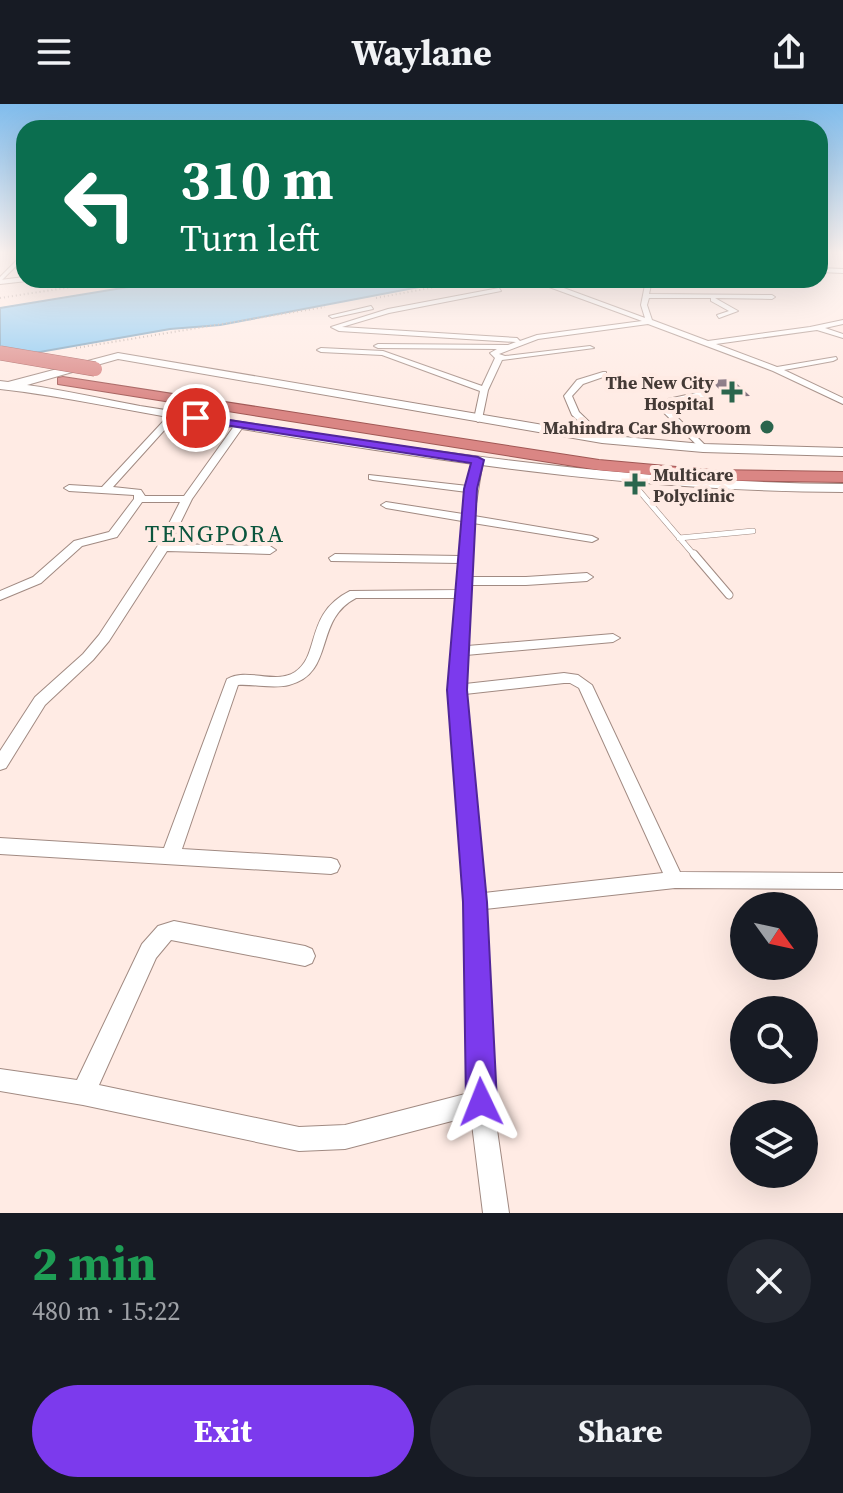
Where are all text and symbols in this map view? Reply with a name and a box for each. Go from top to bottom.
text: Waylane [351,28,492,77]
icon: menu [32,30,76,74]
icon: share [767,30,811,74]
text: 310 m [180,141,334,218]
icon: left [48,152,152,256]
text: Turn left [180,214,319,263]
place label: The New City Hospital [605,370,714,416]
marker: The New City Hospital [721,381,743,403]
pin [162,384,230,452]
icon: arrive [174,396,218,440]
place label: Mahindra Car Showroom [543,415,751,440]
marker: Mahindra Car Showroom [758,418,776,436]
place label: Multicare Polyclinic [653,462,735,508]
marker: Multicare Polyclinic [624,473,646,495]
district label: TENGPORA [145,517,285,550]
north arrow [730,892,818,980]
map controls [730,892,818,1188]
button: search [730,996,818,1084]
position arrow [439,1060,523,1144]
button: layers [730,1100,818,1188]
text: 2 min [32,1230,157,1296]
button: close [727,1239,811,1323]
text: 480 m · 15:22 [32,1293,180,1329]
button: Exit [32,1385,414,1477]
button: Share [430,1385,811,1477]

